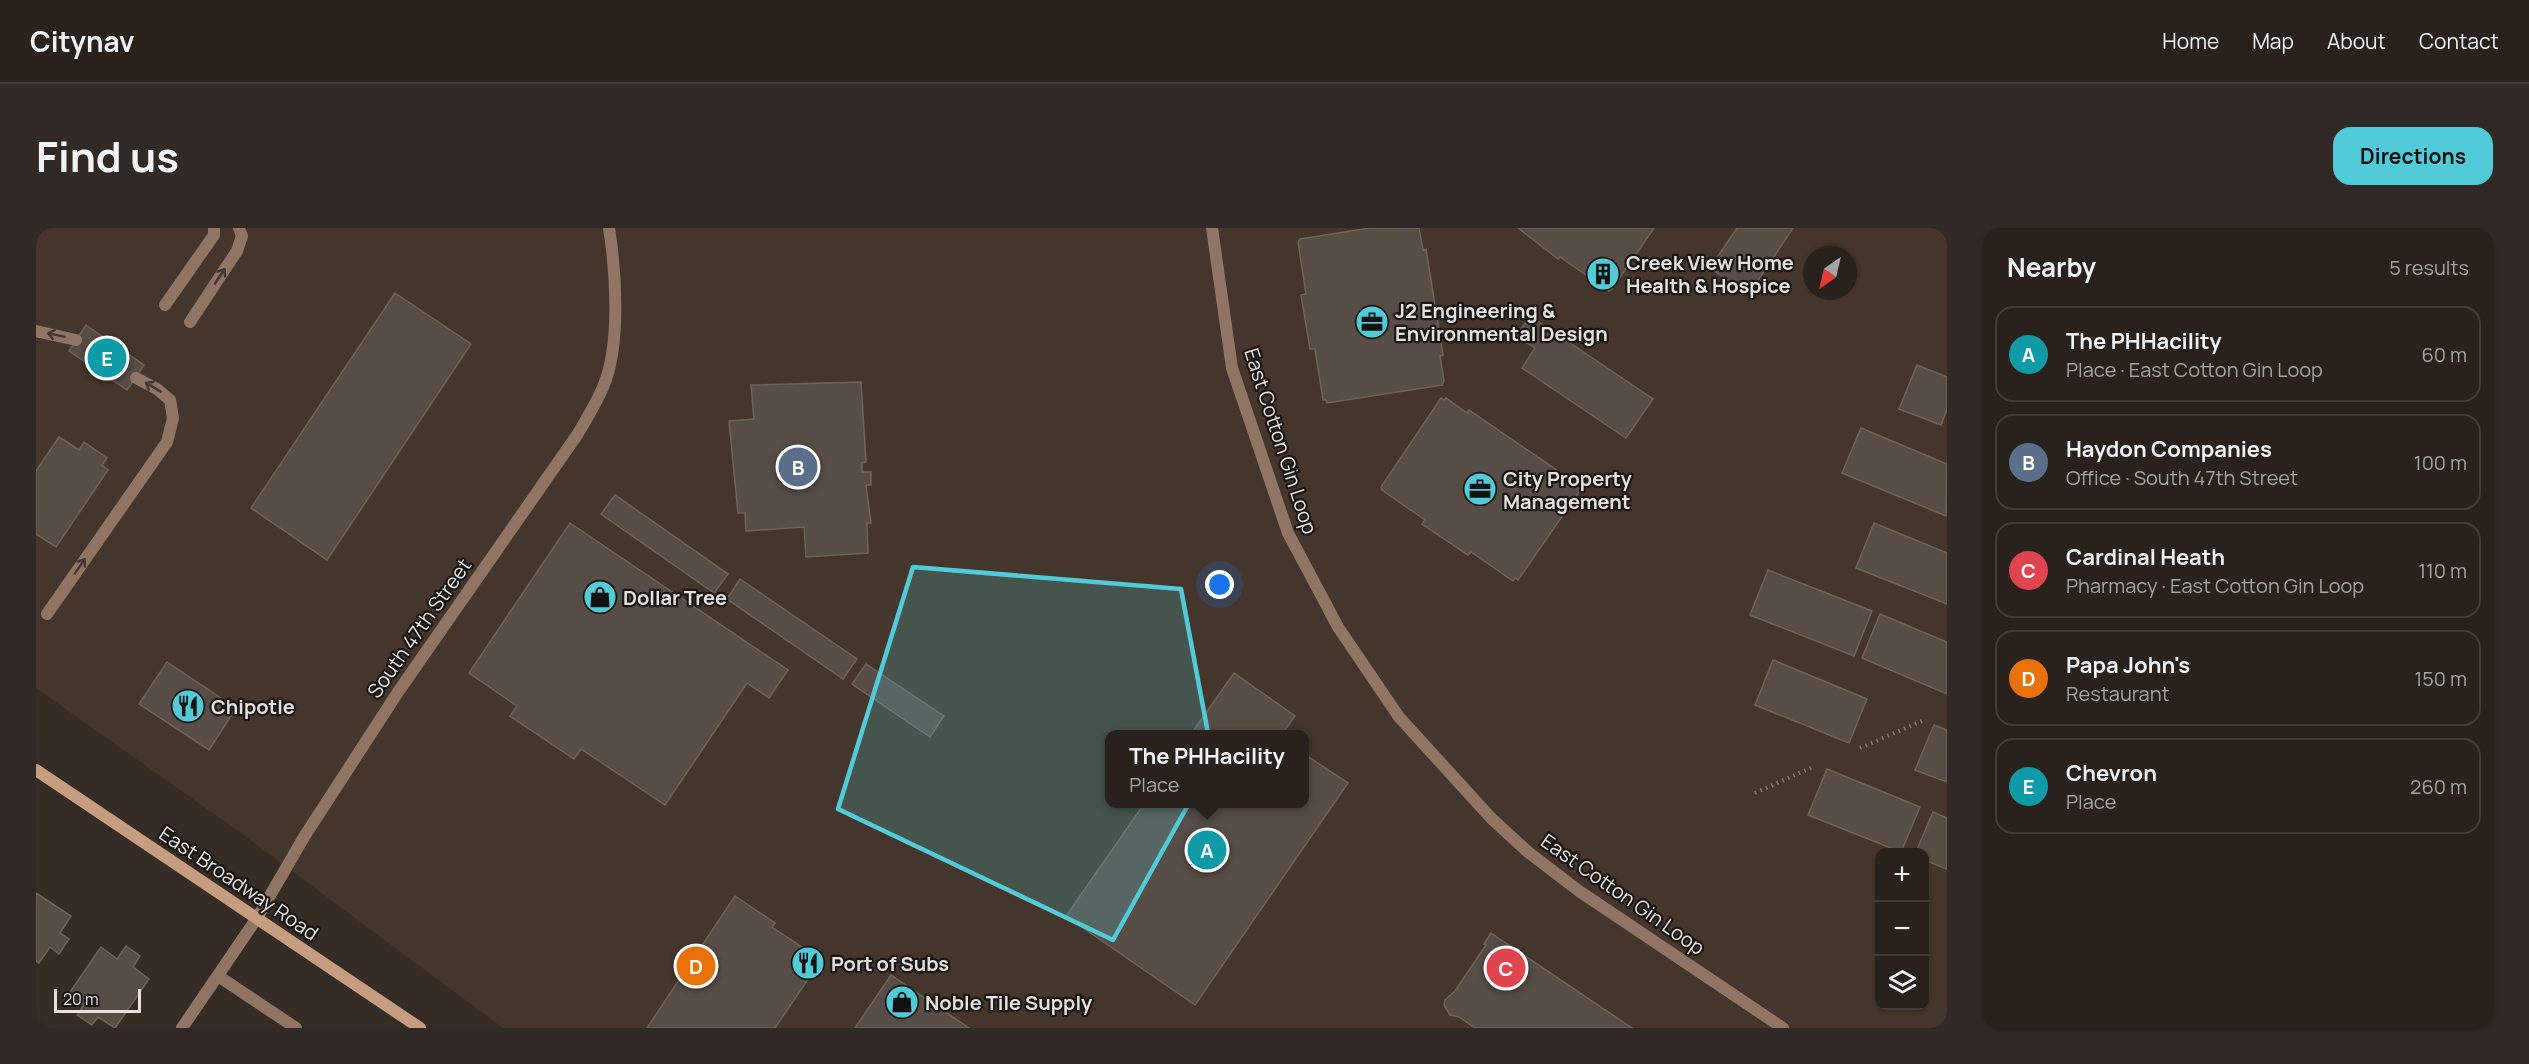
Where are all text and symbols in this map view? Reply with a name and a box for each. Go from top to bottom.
text: Citynav [30,22,134,60]
text: Home [2162,27,2219,55]
text: Map [2252,27,2294,55]
text: About [2327,27,2386,55]
text: Contact [2419,27,2499,55]
text: Find us [36,127,179,185]
button: Directions [2333,127,2493,185]
north arrow [1803,246,1857,300]
place label: Creek View Home Health & Hospice [1626,249,1794,299]
text: Nearby [2007,249,2096,285]
text: 5 results [2389,254,2469,281]
building icon: Creek View Home Health & Hospice [1585,256,1621,292]
one-way arrow [214,268,226,285]
place label: J2 Engineering & Environmental Design [1395,297,1608,347]
office icon: J2 Engineering & Environmental Design [1354,304,1390,340]
text: The PHHacility [2066,326,2222,356]
one-way arrow [47,329,66,341]
pin: E [88,336,126,380]
text: A [2022,341,2035,368]
text: 60 m [2421,341,2467,368]
street label: East Cotton Gin Loop [1238,345,1324,538]
text: Place · East Cotton Gin Loop [2066,356,2323,383]
one-way arrow [145,381,162,393]
text: Haydon Companies [2066,434,2272,464]
pin: B [778,444,818,490]
text: B [2022,449,2035,476]
text: 100 m [2414,449,2467,476]
text: Office · South 47th Street [2066,464,2298,491]
place label: City Property Management [1503,465,1633,515]
office icon: City Property Management [1462,471,1498,507]
text: Cardinal Heath [2066,542,2225,572]
street label: South 47th Street [361,553,477,703]
text: C [2021,557,2036,584]
text: 110 m [2418,557,2467,584]
one-way arrow [74,558,86,575]
your location [1205,570,1234,599]
text: Pharmacy · East Cotton Gin Loop [2066,572,2364,599]
shop icon: Dollar Tree [582,579,618,615]
place label: Dollar Tree [623,584,727,611]
text: Papa John's [2066,650,2190,680]
text: D [2021,665,2036,692]
text: 150 m [2414,665,2467,692]
text: Restaurant [2066,680,2170,707]
restaurant icon: Chipotle [170,688,206,724]
place label: Chipotle [211,693,295,720]
popup [1105,730,1309,808]
text: The PHHacility [1129,741,1285,771]
text: Chevron [2066,758,2157,788]
text: Place [1129,771,1180,798]
text: E [2023,773,2034,800]
text: 260 m [2410,773,2467,800]
text: Place [2066,788,2116,815]
street label: East Broadway Road [154,820,324,946]
street label: East Cotton Gin Loop [1536,827,1710,961]
pin: A [1188,828,1226,872]
map controls [1875,848,1929,1010]
button: + [1875,848,1929,902]
button: − [1875,902,1929,956]
pin: D [676,944,716,988]
restaurant icon: Port of Subs [790,945,826,981]
pin: C [1486,946,1526,990]
place label: Port of Subs [831,950,949,977]
button: layers [1875,956,1929,1010]
shop icon: Noble Tile Supply [884,984,920,1020]
scale bar [54,986,141,1014]
text: 20 m [63,988,99,1010]
place label: Noble Tile Supply [925,989,1093,1016]

